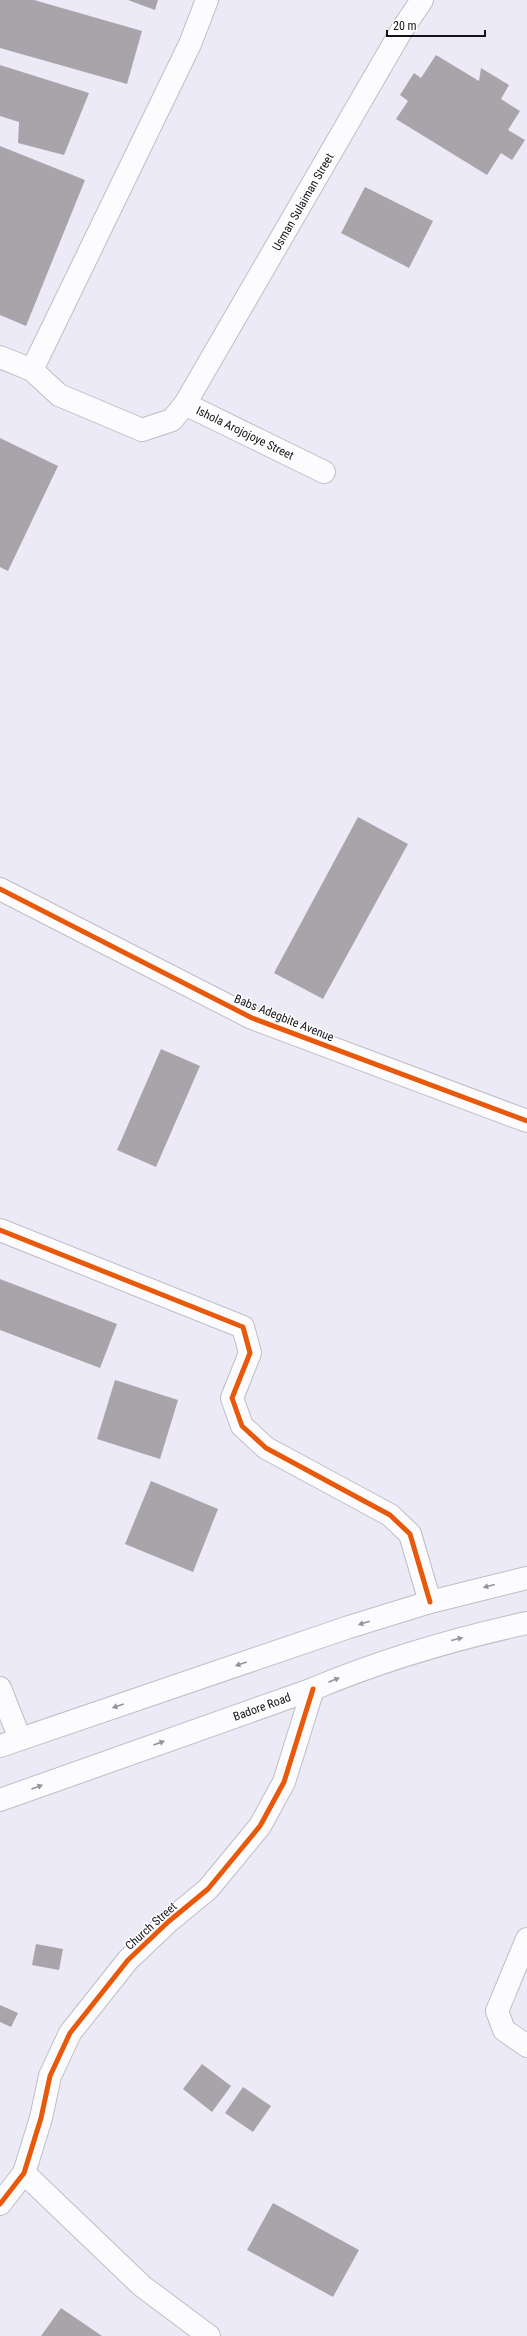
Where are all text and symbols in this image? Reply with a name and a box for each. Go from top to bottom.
scale bar [387,12,485,38]
text: 20 m [393,19,417,33]
street label: Usman Sulaiman Street [269,150,337,253]
street label: Ishola Arojojoye Street [194,403,296,463]
street label: Babs Adegbite Avenue [232,992,336,1044]
one-way arrow [483,1584,495,1590]
one-way arrow [358,1620,370,1626]
one-way arrow [451,1636,464,1642]
one-way arrow [234,1661,246,1667]
one-way arrow [329,1677,340,1683]
street label: Badore Road [231,1690,293,1724]
one-way arrow [111,1703,123,1709]
one-way arrow [154,1740,166,1746]
one-way arrow [31,1783,43,1789]
street label: Church Street [122,1899,180,1953]

